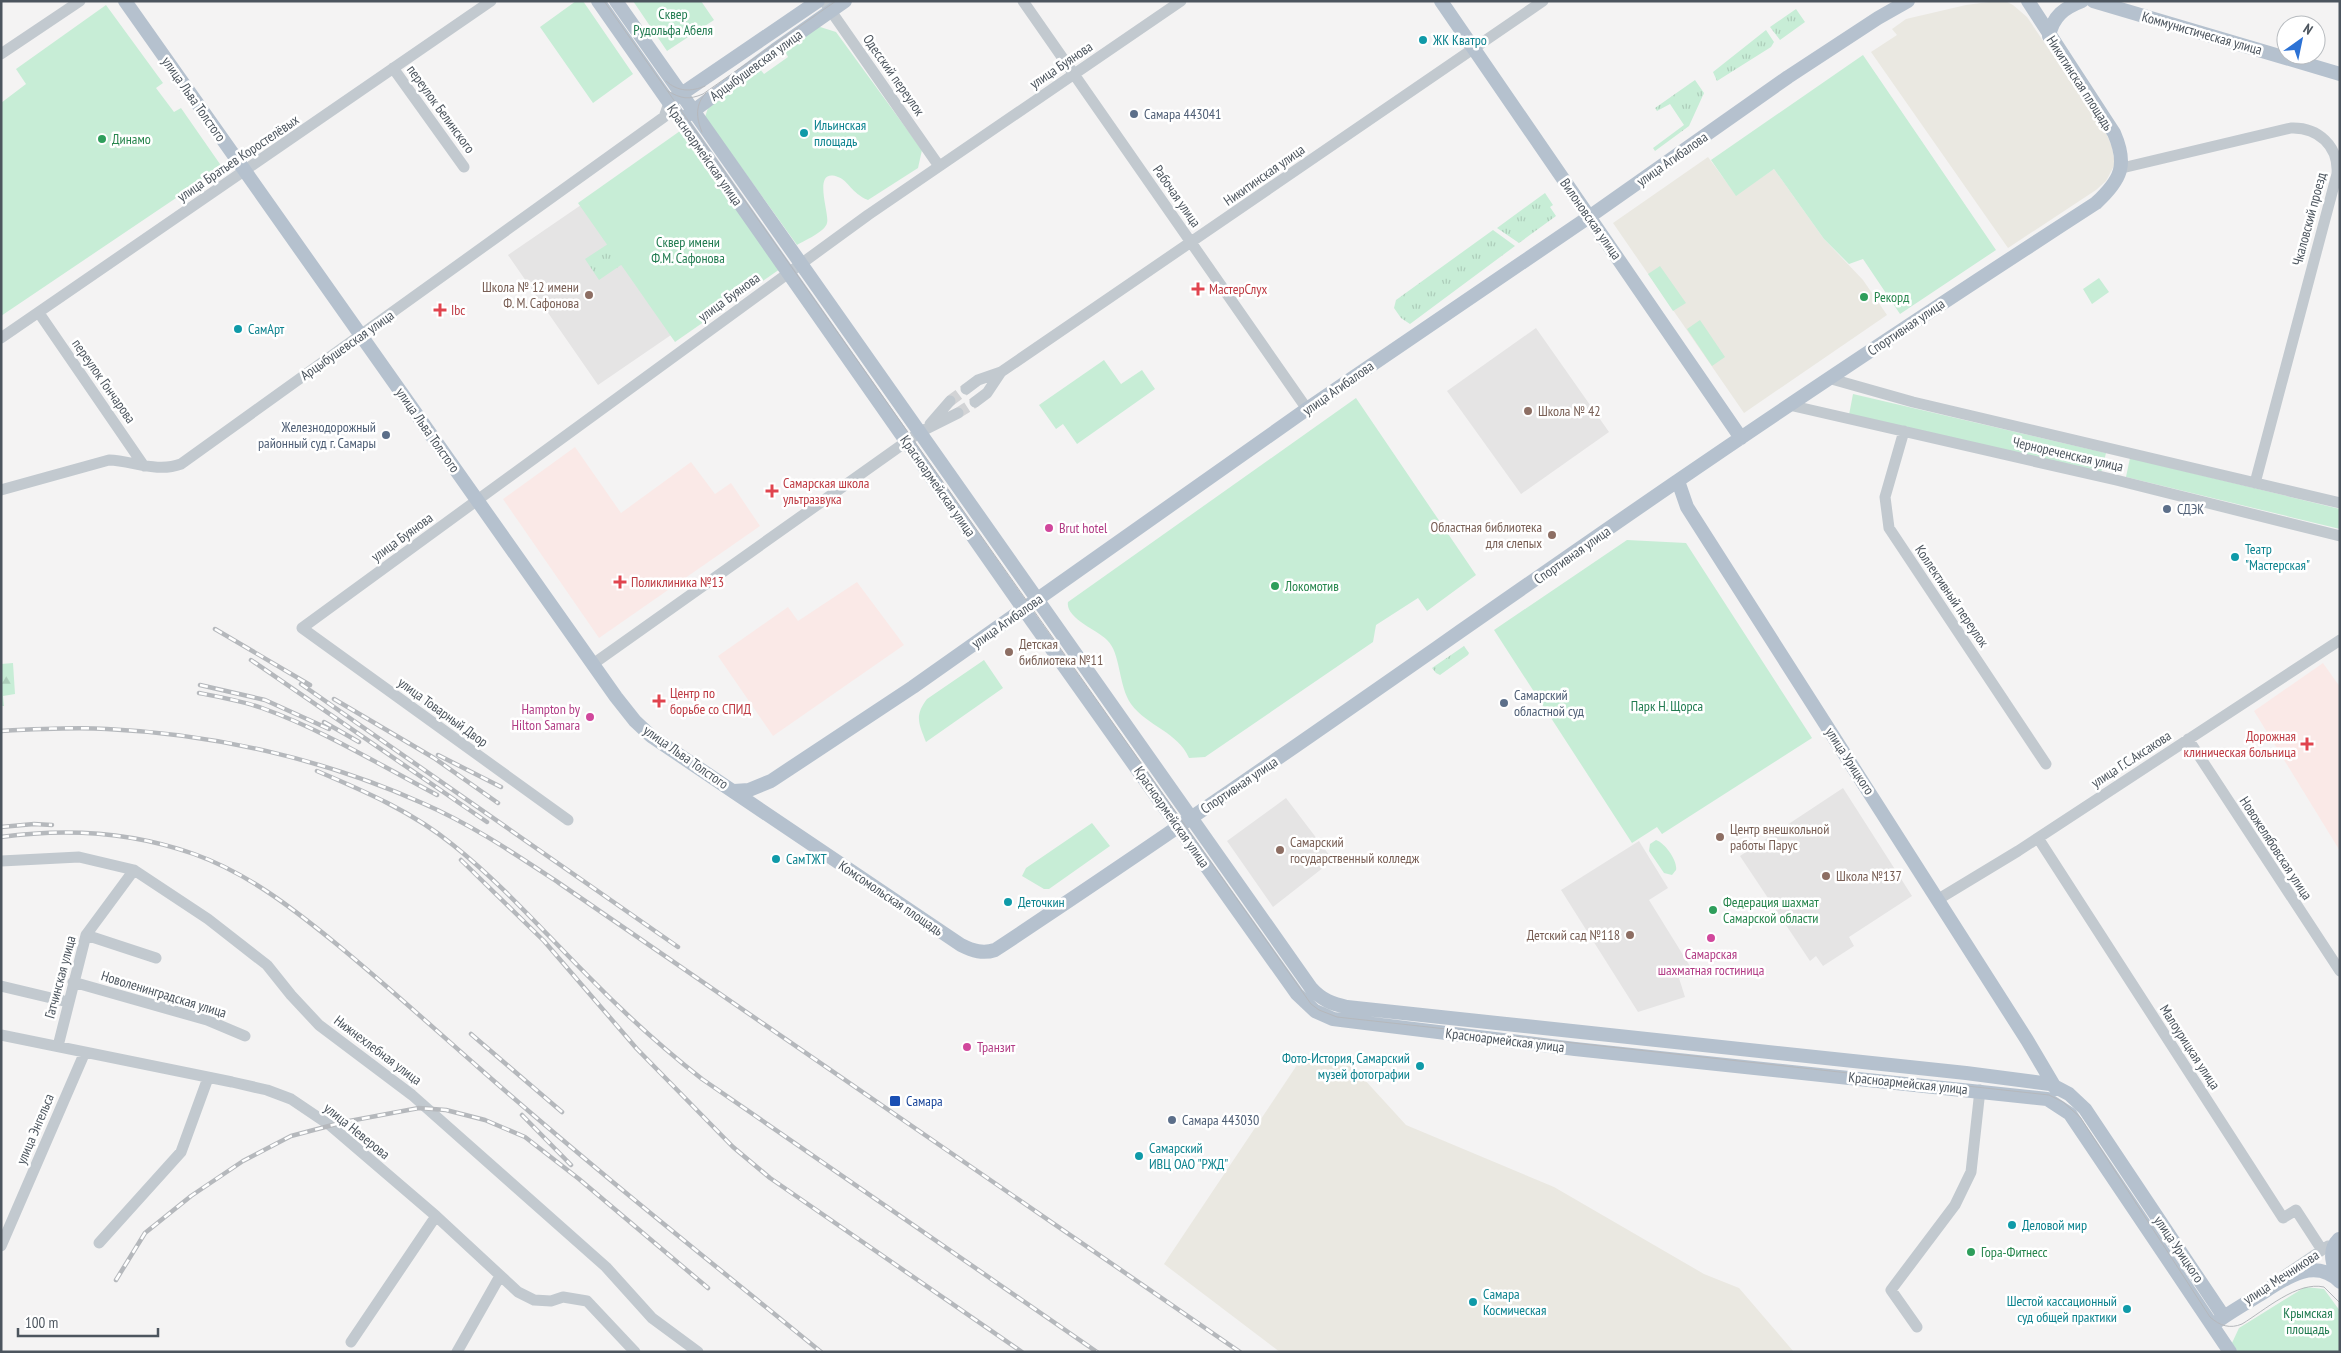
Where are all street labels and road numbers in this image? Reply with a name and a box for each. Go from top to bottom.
street label: Коммунистическая улица [2140,7,2264,59]
street label: Арцыбушевская улица [706,25,806,105]
street label: Одесский переулок [859,31,929,120]
street label: Никитинская площадь [2043,32,2117,134]
street label: улица Буянова [1026,37,1096,93]
street label: улица Льва Толстого [158,53,230,145]
street label: переулок Белинского [403,61,479,157]
street label: Красноармейская улица [663,101,747,209]
street label: улица Братьев Коростелёвых [174,110,303,206]
street label: улица Агибалова [1633,128,1711,190]
street label: Никитинская улица [1220,140,1308,210]
street label: Рабочая улица [1149,161,1205,231]
street label: Чкаловский проезд [2288,170,2330,268]
street label: Вилоновская улица [1556,175,1626,263]
street label: улица Буянова [695,269,763,325]
street label: Спортивная улица [1864,295,1948,359]
street label: Арцыбушевская улица [297,306,397,384]
street label: переулок Гончарова [68,335,140,427]
street label: улица Агибалова [1299,357,1377,419]
street label: улица Льва Толстого [392,384,464,476]
street label: Красноармейская улица [896,432,980,540]
street label: Чернореченская улица [2011,433,2125,475]
street label: улица Буянова [368,509,436,565]
street label: Спортивная улица [1530,522,1614,588]
street label: Коллективный переулок [1911,541,1993,651]
street label: улица Агибалова [968,590,1046,652]
street label: улица Товарный Двор [394,673,492,751]
street label: улица Льва Толстого [640,721,732,793]
street label: улица Урицкого [1822,724,1878,798]
street label: улица Г.С.Аксакова [2088,726,2174,792]
street label: Спортивная улица [1197,753,1281,817]
street label: Красноармейская улица [1130,763,1214,871]
street label: Новожелябовская улица [2236,793,2316,903]
street label: Комсомольская площадь [835,856,947,940]
street label: Гатчинская улица [40,934,80,1020]
street label: Новоленинградская улица [99,966,229,1022]
street label: Малоурицкая улица [2156,1001,2224,1093]
street label: Нижнехлебная улица [331,1011,425,1089]
street label: Красноармейская улица [1445,1024,1565,1056]
street label: Красноармейская улица [1848,1068,1968,1098]
street label: улица Энгельса [12,1091,58,1167]
street label: улица Неверова [320,1099,394,1163]
street label: улица Урицкого [2150,1212,2208,1286]
street label: улица Мечникова [2240,1246,2322,1308]

